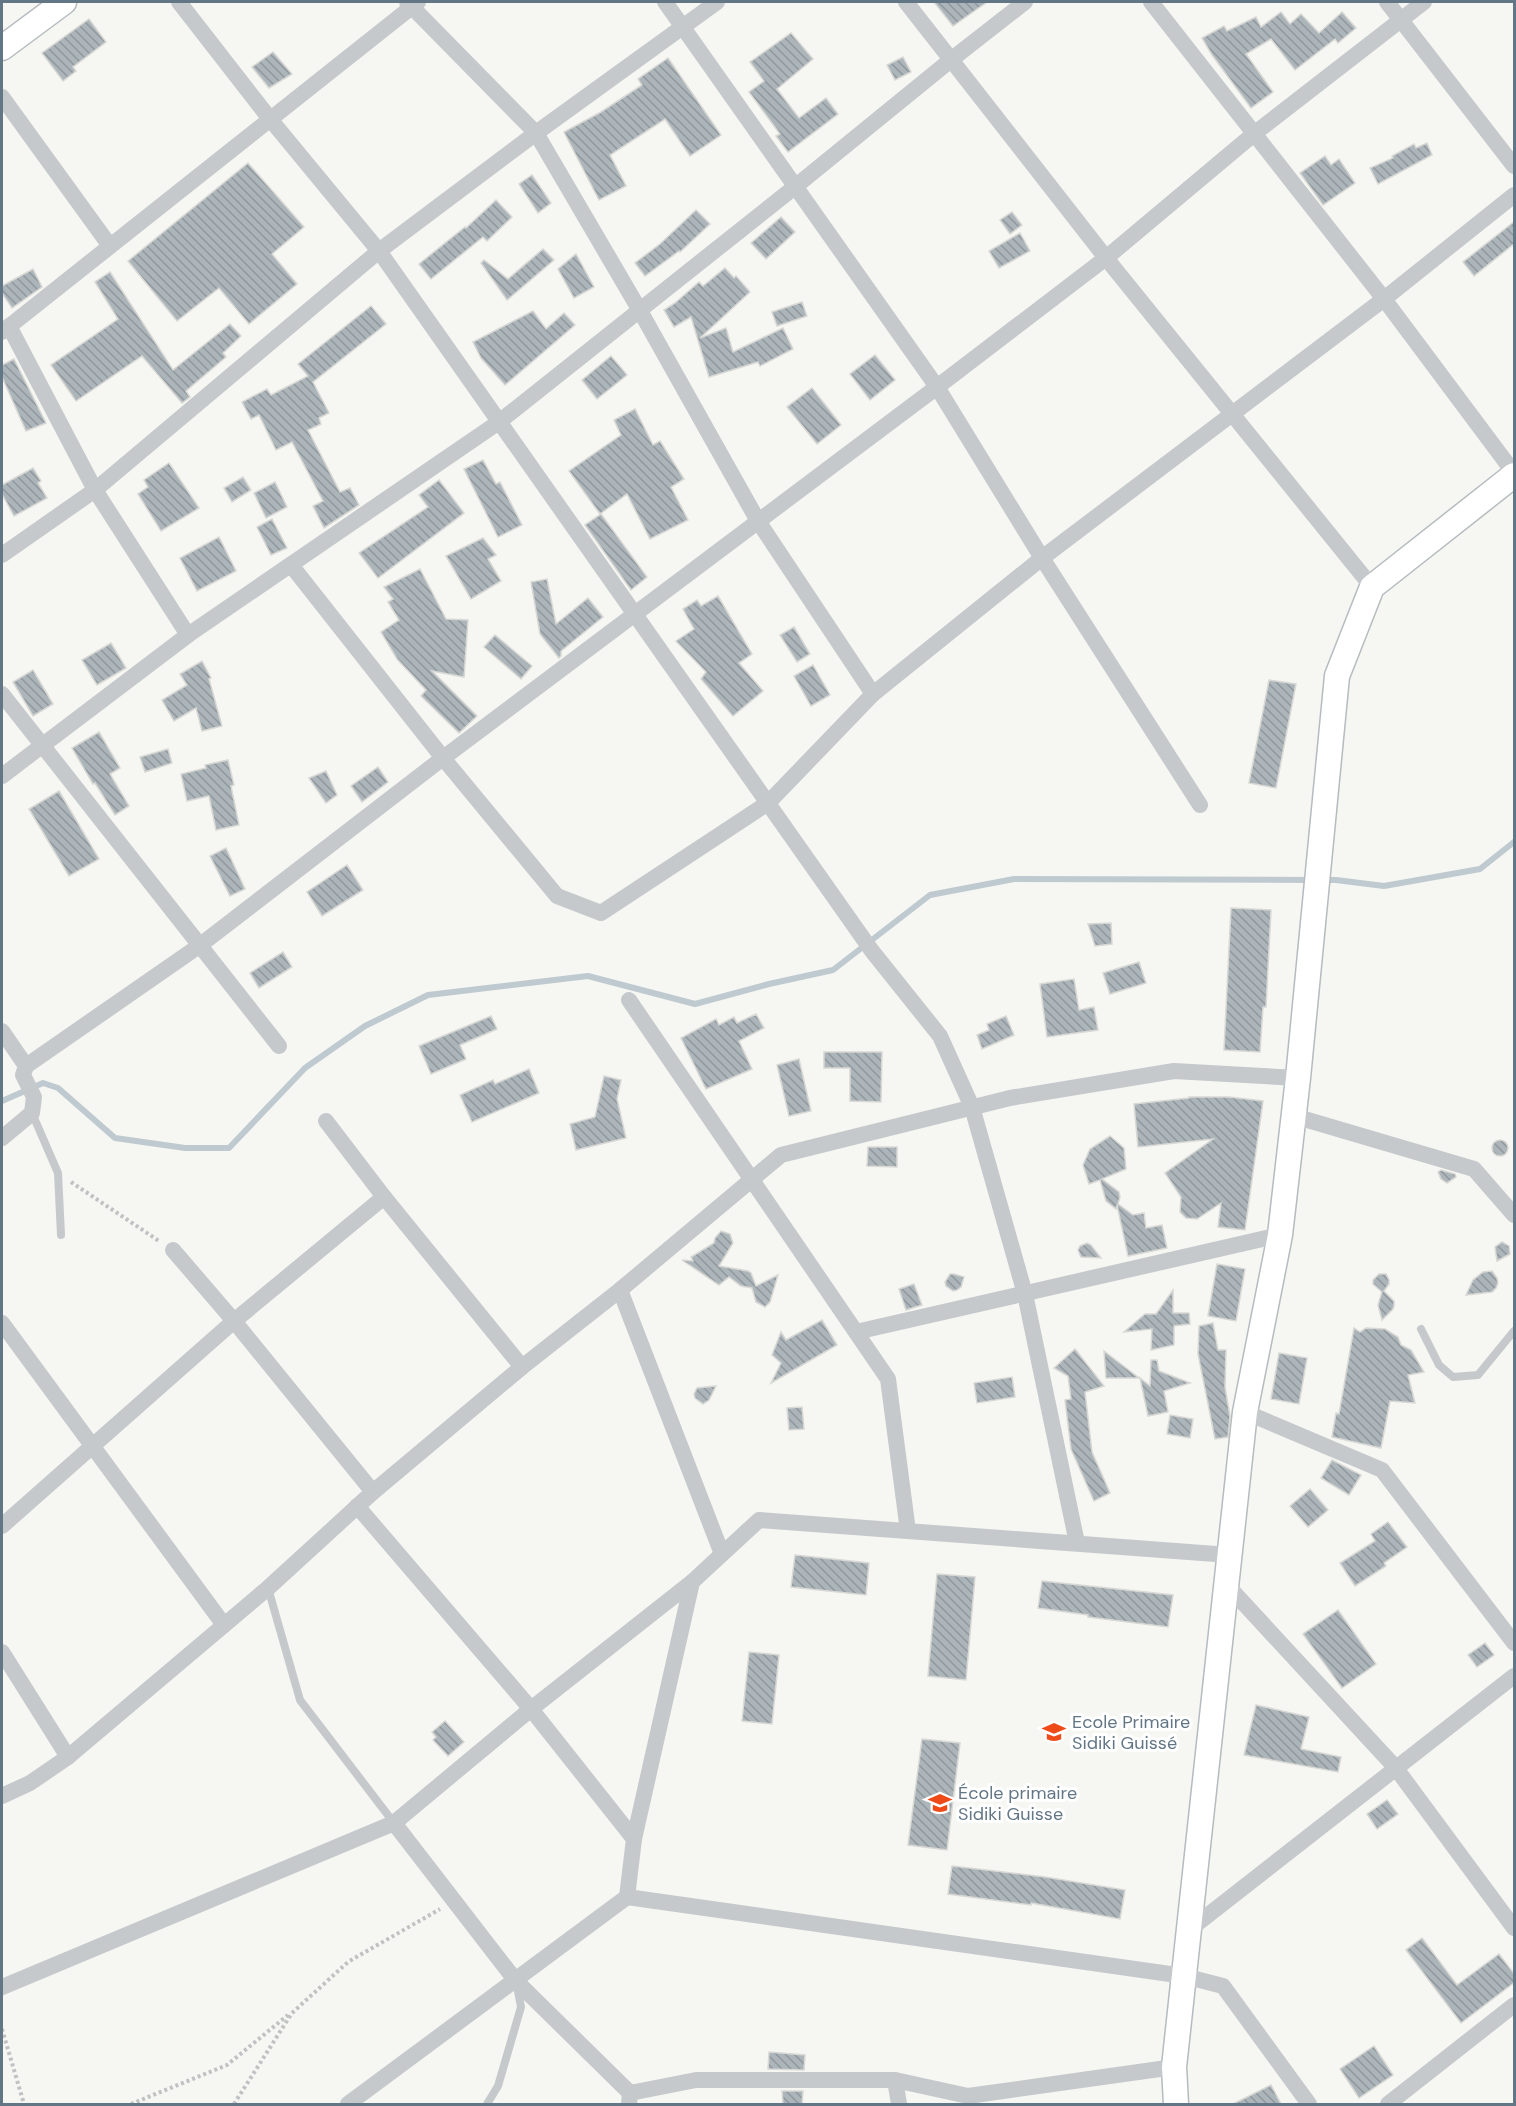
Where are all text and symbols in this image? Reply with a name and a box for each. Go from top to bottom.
place label: Ecole Primaire Sidiki Guissé [1072,1710,1190,1755]
school or university icon: Ecole Primaire Sidiki Guissé [1041,1719,1067,1745]
place label: École primaire Sidiki Guisse [958,1781,1077,1826]
school or university icon: École primaire Sidiki Guisse [927,1790,953,1816]

